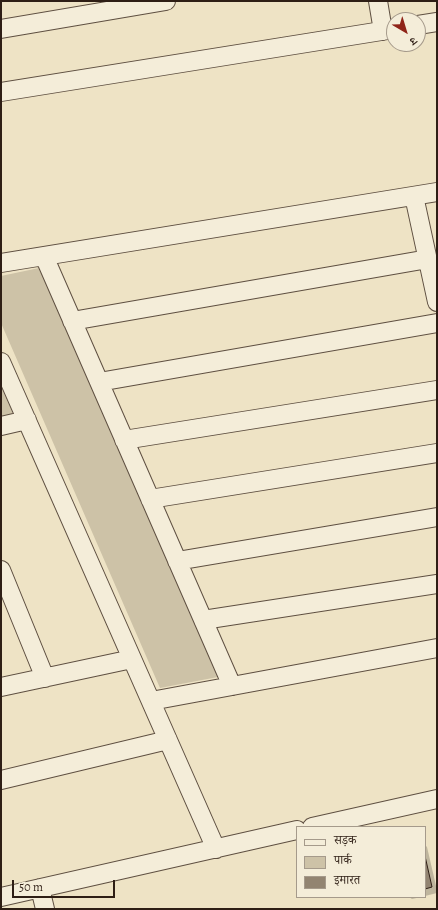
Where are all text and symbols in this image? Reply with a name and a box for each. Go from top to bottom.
north arrow [386,12,426,52]
text: उ [406,33,420,49]
legend [296,826,426,898]
text: सड़क [334,832,357,848]
text: पार्क [334,852,352,868]
scale bar [14,872,117,898]
text: इमारत [334,872,360,888]
text: 50 m [19,879,43,895]

